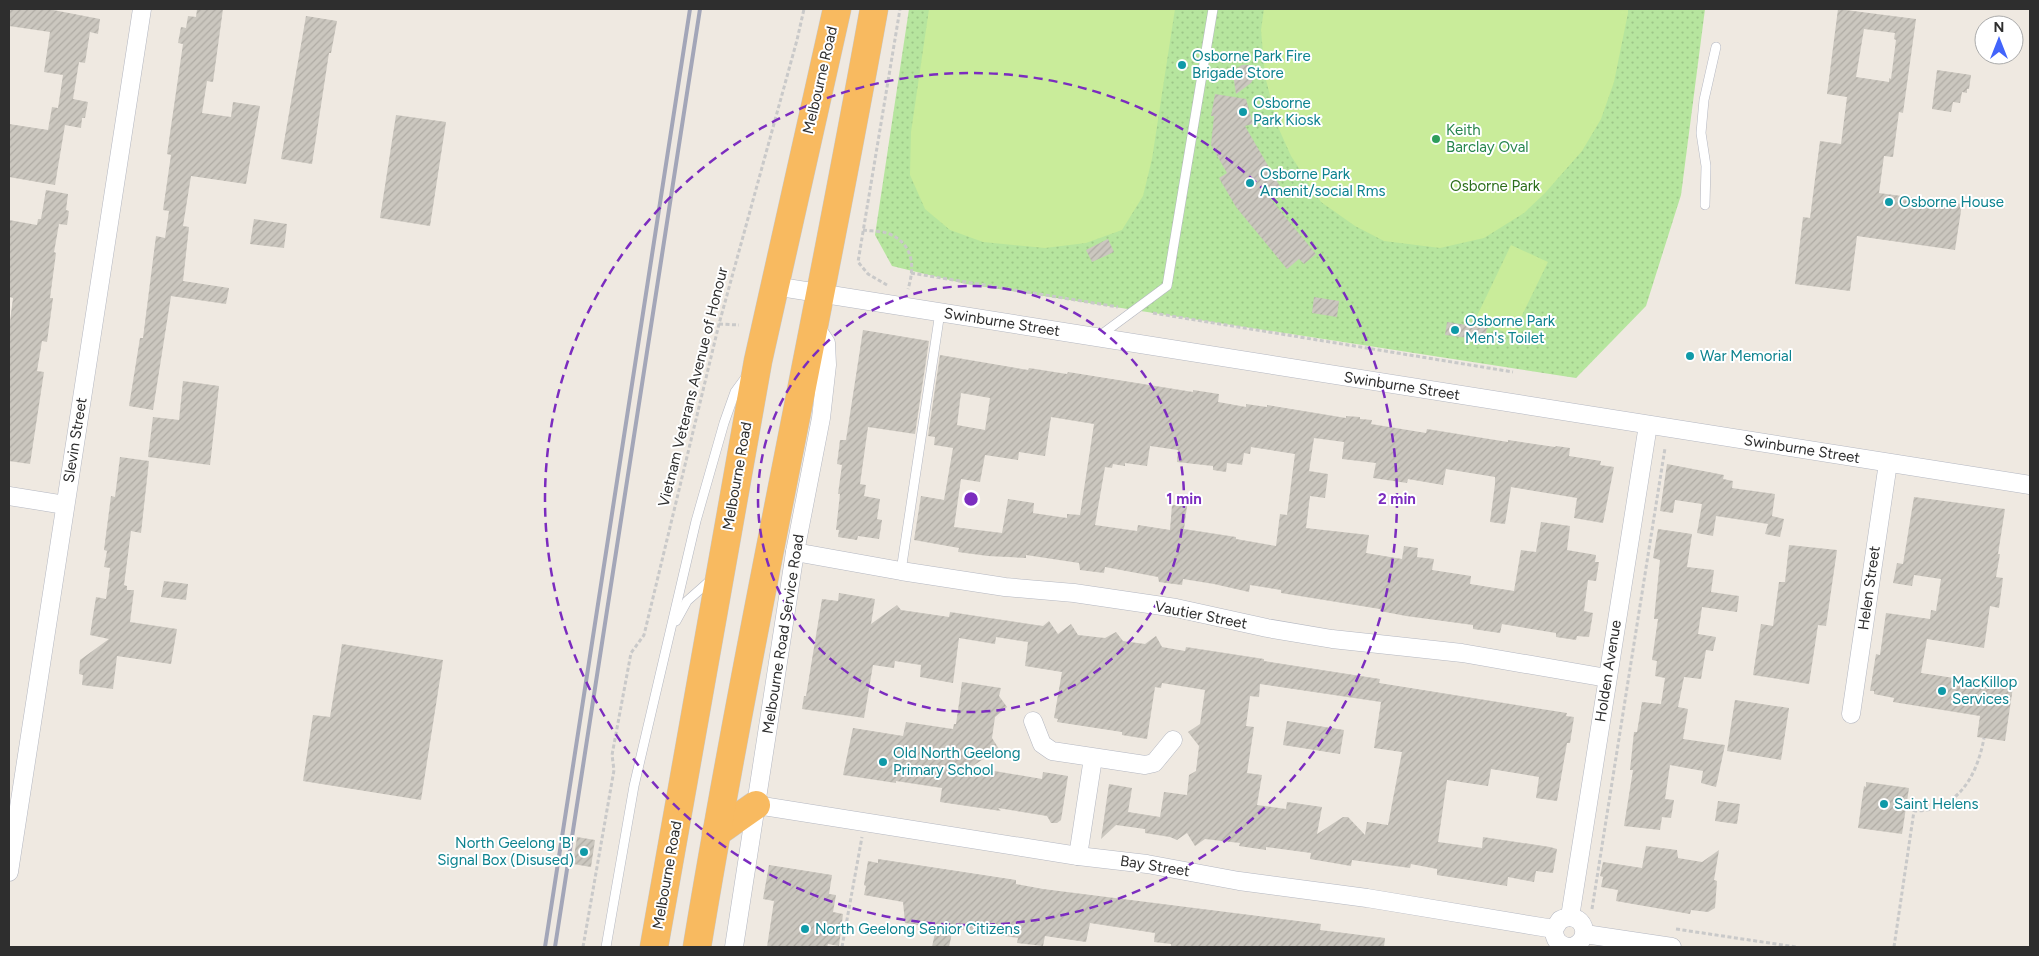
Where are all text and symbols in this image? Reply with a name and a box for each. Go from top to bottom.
north arrow [1974,15,2024,65]
text: N [1994,19,2004,36]
street label: Melbourne Road [799,24,841,136]
place label: Osborne Park Fire Brigade Store [1192,47,1311,82]
marker: Osborne Park Fire Brigade Store [1176,59,1188,71]
place label: Osborne Park Kiosk [1253,94,1322,129]
marker: Osborne Park Kiosk [1237,106,1249,118]
place label: Keith Barclay Oval [1446,121,1529,156]
marker: Keith Barclay Oval [1430,133,1442,145]
place label: Osborne Park Amenit/social Rms [1260,165,1386,200]
marker: Osborne Park Amenit/social Rms [1244,177,1256,189]
park label: Osborne Park [1450,177,1541,195]
place label: Osborne House [1899,193,2004,211]
marker: Osborne House [1883,196,1895,208]
street label: Vietnam Veterans Avenue of Honour [654,265,732,509]
street label: Swinburne Street [943,304,1062,340]
place label: Osborne Park Men's Toilet [1465,312,1556,347]
marker: Osborne Park Men's Toilet [1449,324,1461,336]
place label: War Memorial [1700,347,1792,365]
marker: War Memorial [1684,350,1696,362]
street label: Swinburne Street [1343,368,1462,404]
street label: Slevin Street [59,396,91,484]
street label: Melbourne Road [719,420,755,532]
street label: Swinburne Street [1743,431,1862,467]
centre of rings [962,490,980,508]
text: 1 min [1166,490,1202,508]
text: 2 min [1378,490,1416,508]
street label: Melbourne Road Service Road [758,533,808,735]
street label: Helen Street [1854,544,1884,631]
street label: Vautier Street [1153,597,1249,633]
street label: Holden Avenue [1591,619,1625,723]
place label: MacKillop Services [1952,673,2017,708]
marker: MacKillop Services [1936,685,1948,697]
place label: Old North Geelong Primary School [893,744,1021,779]
marker: Old North Geelong Primary School [877,756,889,768]
place label: Saint Helens [1894,795,1978,813]
marker: Saint Helens [1878,798,1890,810]
street label: Melbourne Road [649,819,685,931]
place label: North Geelong 'B' Signal Box (Disused) [437,834,574,869]
marker: North Geelong 'B' Signal Box (Disused) [578,846,590,858]
street label: Bay Street [1119,852,1191,880]
place label: North Geelong Senior Citizens [815,920,1020,938]
marker: North Geelong Senior Citizens [799,923,811,935]

